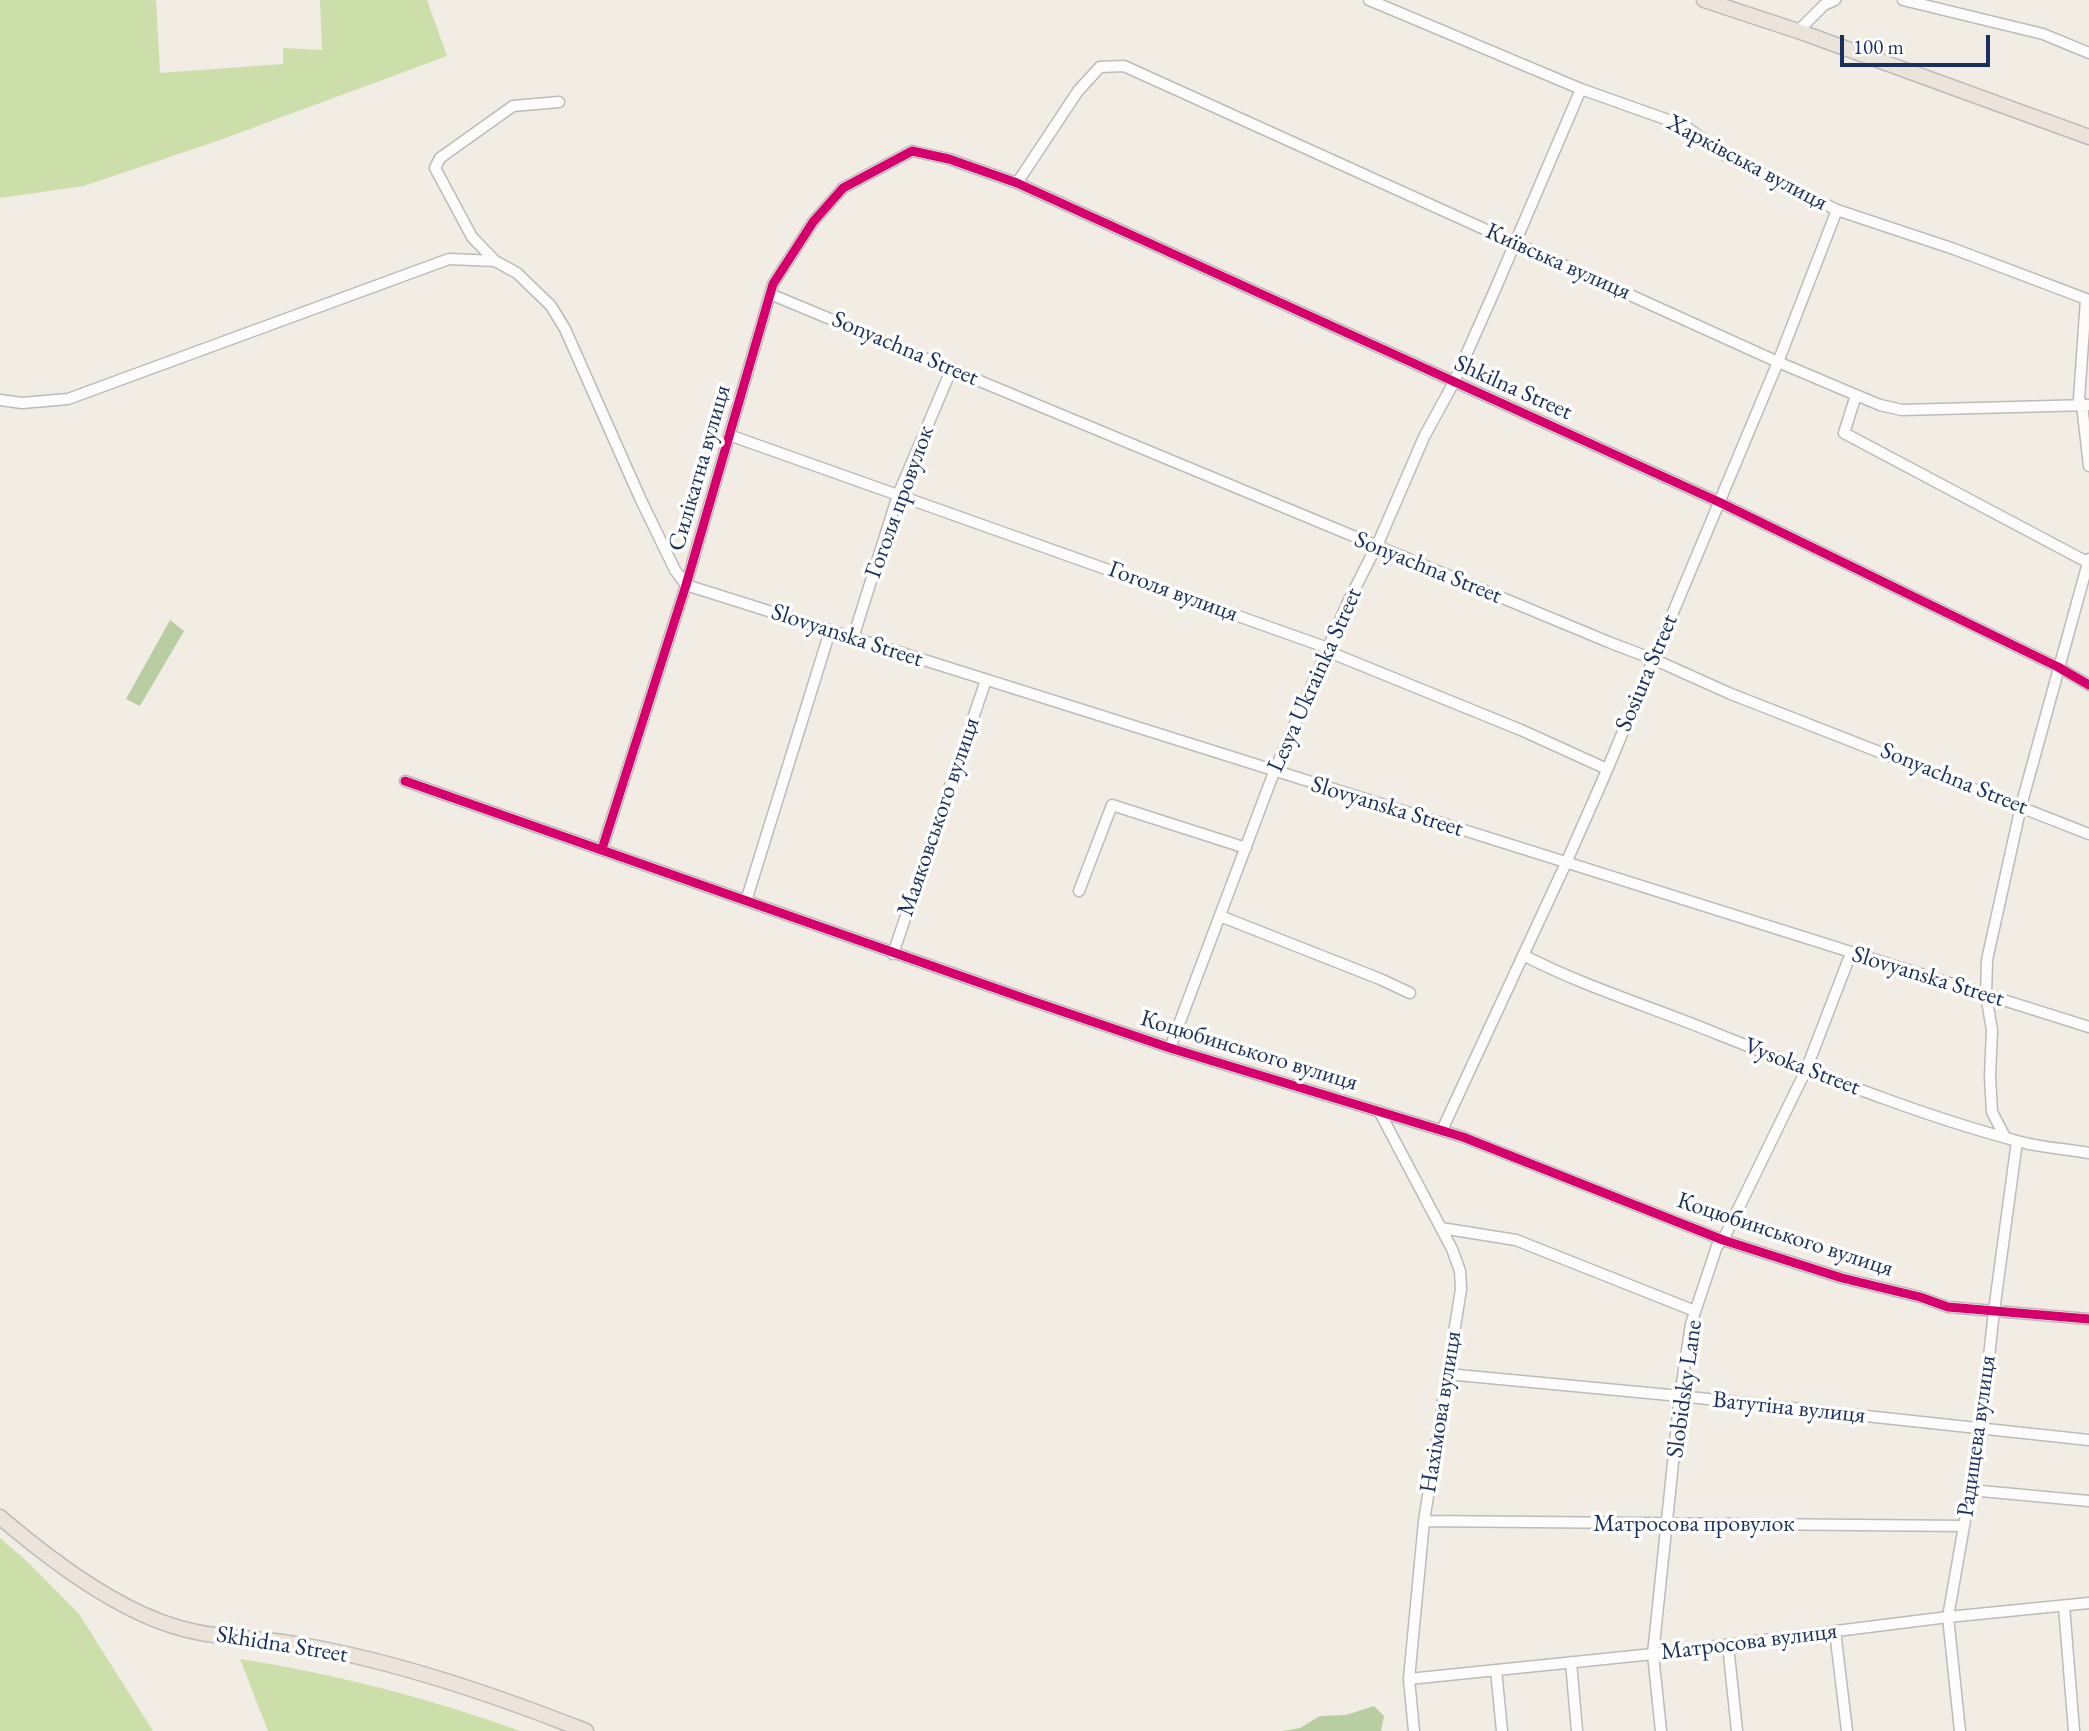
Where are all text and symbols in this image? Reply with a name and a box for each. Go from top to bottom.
scale bar [1844,21,1994,65]
text: 100 m [1853,33,1904,60]
street label: Харківська вулиця [1662,109,1832,217]
street label: Київська вулиця [1481,217,1635,307]
street label: Sonyachna Street [827,305,983,393]
street label: Shkilna Street [1450,349,1576,427]
street label: Силікатна вулиця [663,382,737,554]
street label: Гоголя провулок [859,422,941,582]
street label: Sonyachna Street [1350,525,1506,611]
street label: Гоголя вулиця [1104,555,1242,629]
street label: Lesya Ukrainka Street [1261,583,1369,777]
street label: Slovyanska Street [768,598,926,674]
street label: Sosiura Street [1609,610,1685,736]
street label: Маяковського вулиця [891,714,987,920]
street label: Sonyachna Street [1876,736,2032,822]
street label: Slovyanska Street [1307,770,1467,844]
street label: Slovyanska Street [1848,940,2008,1014]
street label: Коцюбинського вулиця [1137,1004,1361,1098]
street label: Vysoka Street [1740,1032,1864,1102]
street label: Коцюбинського вулиця [1673,1186,1897,1284]
street label: Slobidsky Lane [1661,1318,1709,1460]
street label: Нахімова вулиця [1414,1329,1468,1495]
street label: Радищева вулиця [1951,1353,2003,1519]
street label: Ватутіна вулиця [1711,1386,1867,1430]
street label: Матросова провулок [1593,1510,1795,1538]
street label: Матросова вулиця [1659,1617,1839,1667]
street label: Skhidna Street [214,1620,350,1670]

